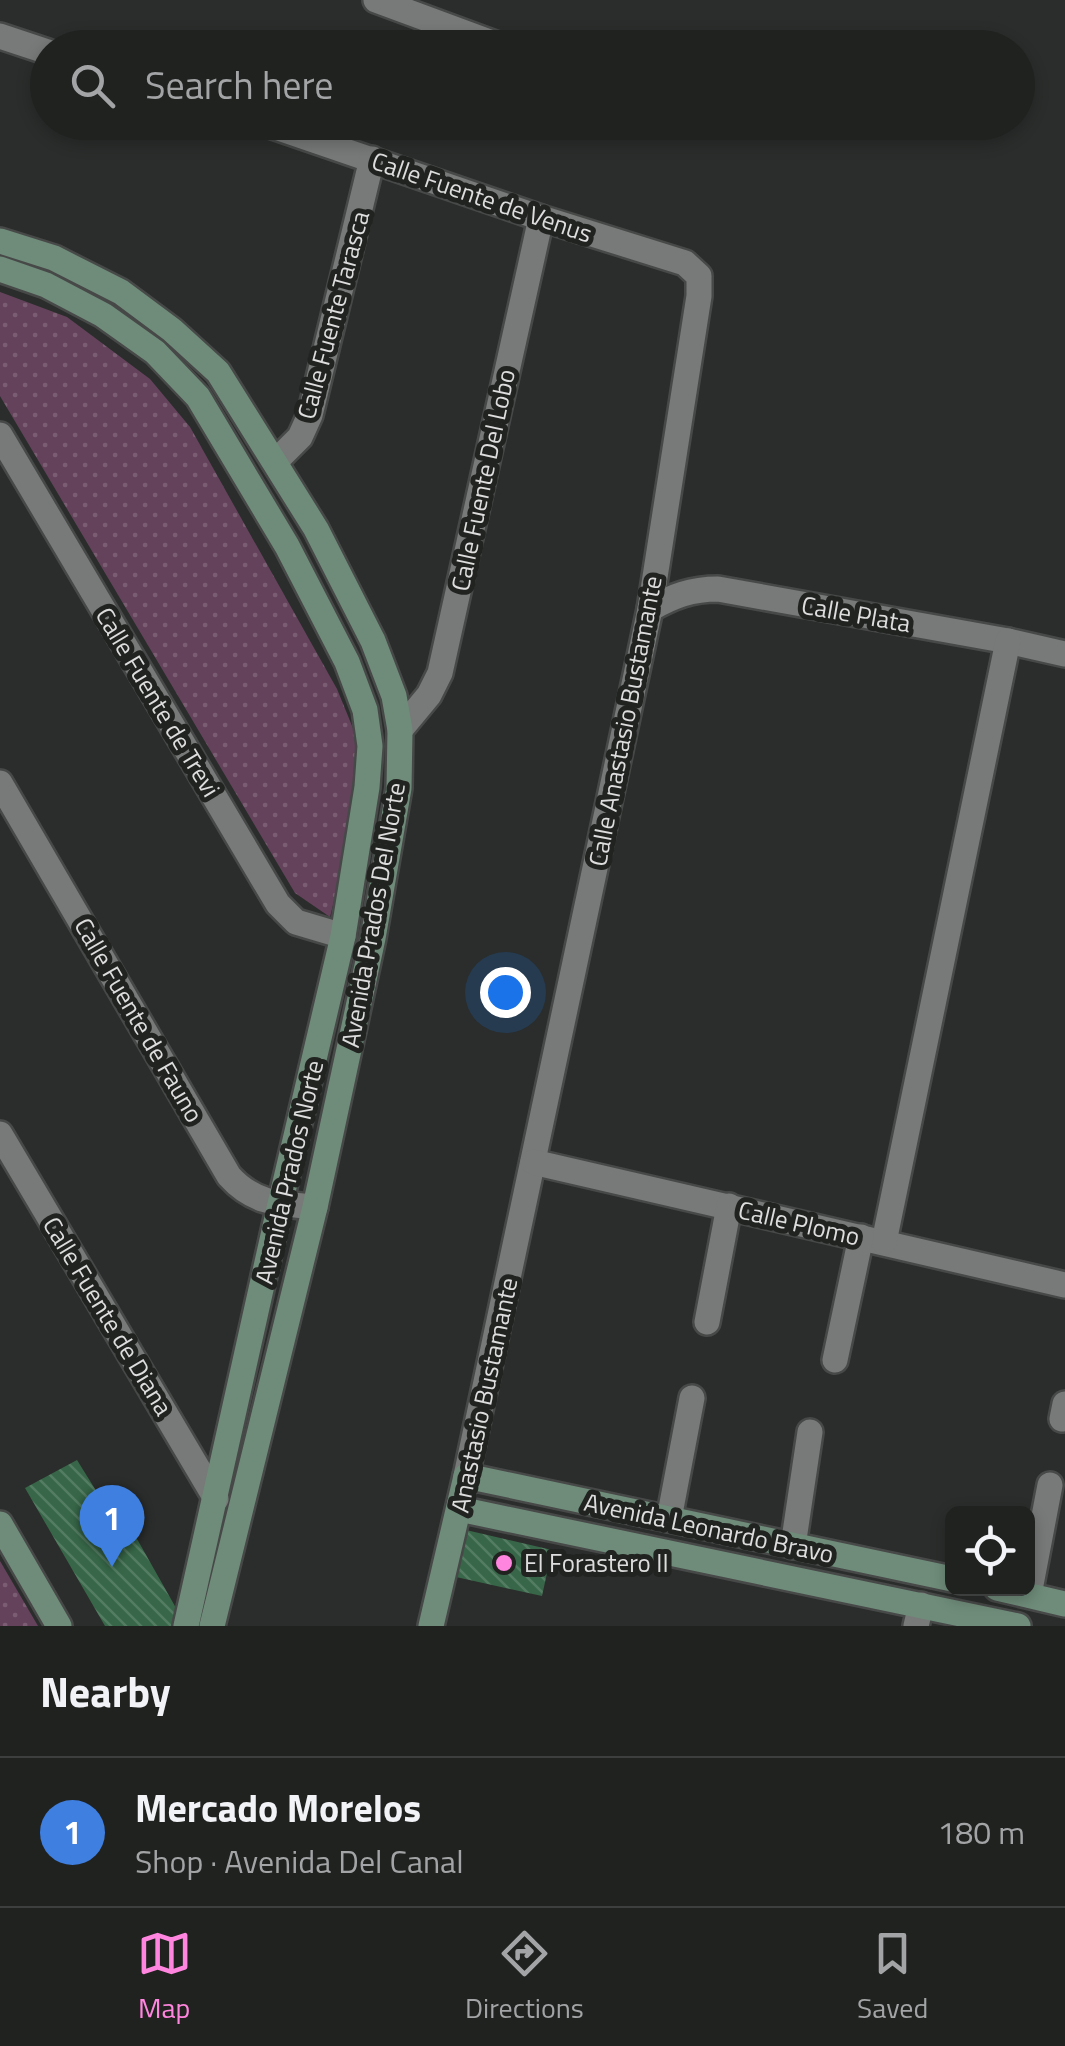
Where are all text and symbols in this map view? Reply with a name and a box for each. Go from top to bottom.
search box [30,30,1035,140]
text: Search here [145,56,333,114]
icon: search [65,58,120,113]
street label: Calle Fuente de Venus [367,141,597,253]
street label: Calle Fuente Tarasca [287,206,379,423]
street label: Calle Fuente Del Lobo [441,365,525,595]
street label: Calle Anastasio Bustamante [578,573,672,869]
street label: Calle Plata [798,586,914,642]
street label: Calle Fuente de Trevi [86,600,230,804]
street label: Avenida Prados Del Norte [331,779,415,1051]
street label: Calle Fuente de Fauno [65,911,213,1129]
your location [480,967,531,1018]
street label: Avenida Prados Norte [245,1056,333,1288]
street label: Calle Plomo [734,1191,864,1255]
street label: Calle Fuente de Diana [33,1209,183,1423]
street label: Anastasio Bustamante [441,1274,527,1516]
street label: Avenida Leonardo Bravo [581,1483,837,1573]
pin: 1 [80,1484,144,1567]
map controls [945,1506,1035,1596]
button: locate [945,1506,1035,1596]
place label: El Forastero II [524,1544,669,1582]
marker: El Forastero II [493,1552,515,1574]
text: Nearby [40,1659,171,1723]
text: Mercado Morelos [135,1779,421,1837]
text: 1 [64,1808,81,1856]
text: 180 m [937,1808,1025,1856]
text: Shop · Avenida Del Canal [135,1837,464,1885]
tab: Map [137,1926,192,2029]
tab: Directions [465,1926,584,2029]
tab: Saved [857,1926,928,2029]

